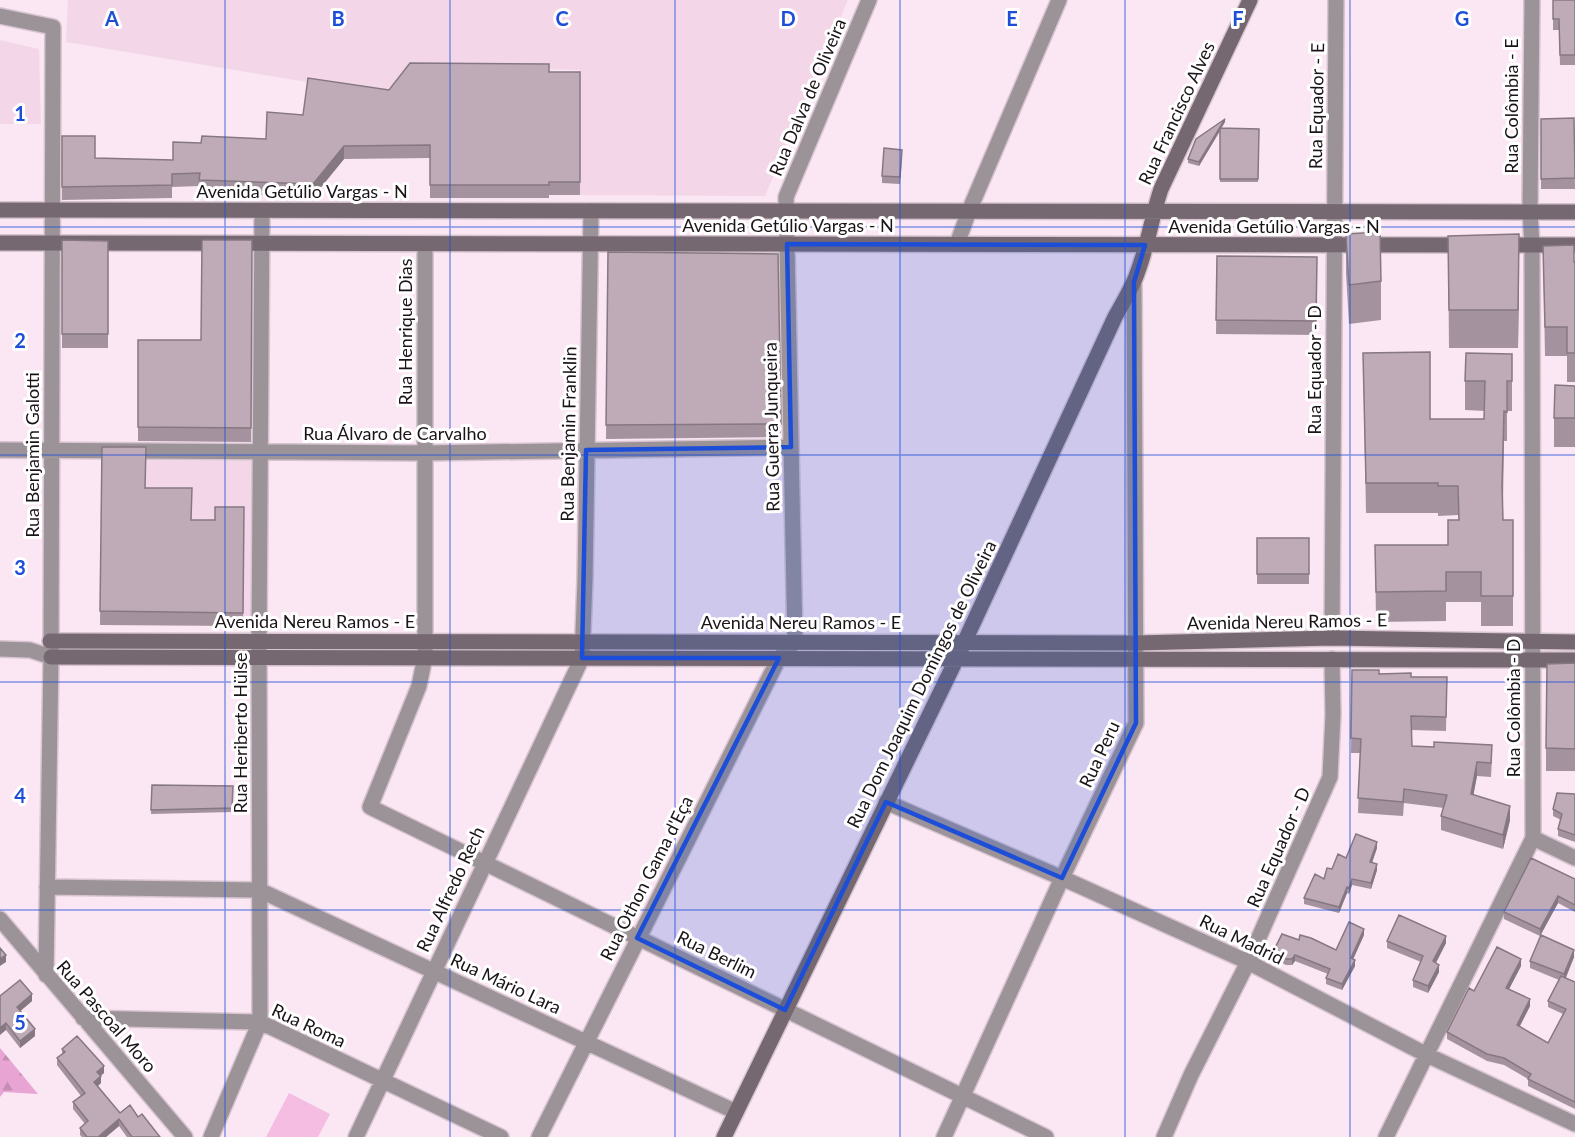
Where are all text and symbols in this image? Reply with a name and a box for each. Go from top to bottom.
text: A [104,6,119,30]
text: B [331,6,345,30]
text: C [555,6,569,30]
text: E [1006,6,1018,30]
text: F [1232,6,1244,30]
text: G [1455,6,1469,30]
street label: Rua Dalva de Oliveira [764,15,850,179]
street label: Rua Francisco Alves [1133,38,1219,188]
street label: Rua Colômbia - E [1500,38,1522,174]
street label: Rua Equador - E [1304,43,1328,169]
text: 1 [14,101,26,125]
street label: Avenida Getúlio Vargas - N [196,180,408,202]
street label: Avenida Getúlio Vargas - N [682,214,894,236]
street label: Avenida Getúlio Vargas - N [1168,215,1380,237]
street label: Rua Henrique Dias [394,258,416,406]
street label: Rua Equador - D [1303,305,1325,435]
text: 2 [14,328,26,352]
street label: Rua Guerra Junqueira [759,342,783,512]
street label: Rua Benjamin Franklin [555,346,581,522]
street label: Rua Benjamin Galotti [21,372,43,538]
street label: Rua Álvaro de Carvalho [303,422,487,444]
street label: Rua Dom Joaquim Domingos de Oliveira [842,537,1000,831]
text: 3 [14,555,26,579]
street label: Avenida Nereu Ramos - E [1187,608,1387,634]
street label: Avenida Nereu Ramos - E [215,610,415,632]
street label: Avenida Nereu Ramos - E [701,611,901,633]
street label: Rua Colômbia - D [1502,639,1524,777]
street label: Rua Heriberto Hülse [229,653,251,813]
street label: Rua Peru [1074,717,1124,791]
text: 4 [14,783,26,807]
street label: Rua Equador - D [1242,783,1314,911]
street label: Rua Othon Gama d'Eça [595,792,697,964]
street label: Rua Alfredo Rech [411,823,489,955]
street label: Rua Madrid [1196,909,1288,969]
street label: Rua Berlim [674,925,760,983]
street label: Rua Mário Lara [447,948,565,1018]
street label: Rua Pascoal Moro [52,955,162,1077]
street label: Rua Roma [268,998,350,1052]
text: 5 [14,1010,26,1034]

